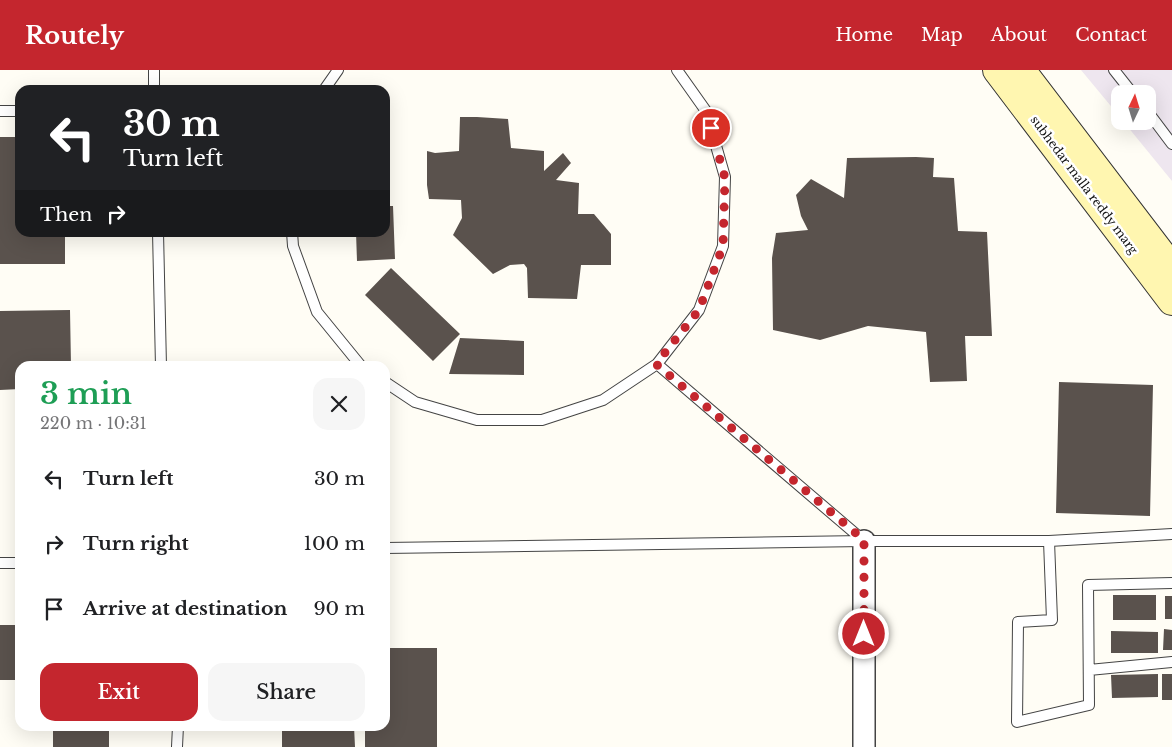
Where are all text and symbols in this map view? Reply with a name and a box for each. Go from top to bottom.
text: Routely [25,21,124,50]
text: Home [835,24,893,46]
text: Map [921,24,963,46]
text: About [991,24,1047,46]
text: Contact [1075,24,1147,46]
north arrow [1111,85,1156,130]
map controls [1111,85,1156,130]
text: 30 m [123,102,220,145]
icon: left [40,105,105,170]
pin [690,107,732,149]
street label: subhedar malla reddy marg [1028,113,1142,257]
icon: arrive [697,114,725,142]
text: Turn left [123,145,223,172]
icon: right [102,200,130,228]
text: Then [40,203,92,226]
text: 3 min [40,375,132,412]
button: close [313,378,365,430]
text: 220 m · 10:31 [40,413,147,433]
icon: left [40,465,68,493]
text: Turn left [83,467,174,490]
text: 30 m [314,467,365,490]
icon: right [40,530,68,558]
text: Turn right [83,532,189,555]
text: 100 m [304,532,365,555]
icon: arrive [40,595,68,623]
text: Arrive at destination [83,597,287,620]
text: 90 m [313,597,365,620]
position arrow [837,607,889,659]
button: Exit [40,663,198,721]
button: Share [208,663,365,721]

